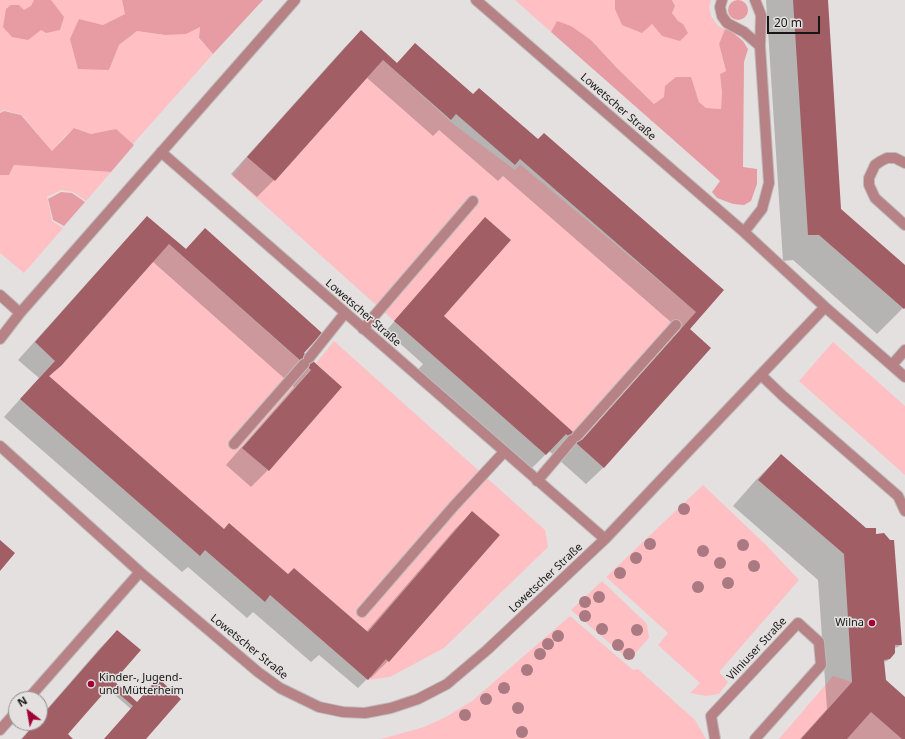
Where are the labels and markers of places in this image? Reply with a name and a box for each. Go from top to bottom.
place label: Wilna [835,616,864,630]
marker: Wilna [867,618,877,628]
place label: Kinder-, Jugend- und Mütterheim [99,671,184,697]
marker: Kinder-, Jugend- und Mütterheim [86,679,96,689]

